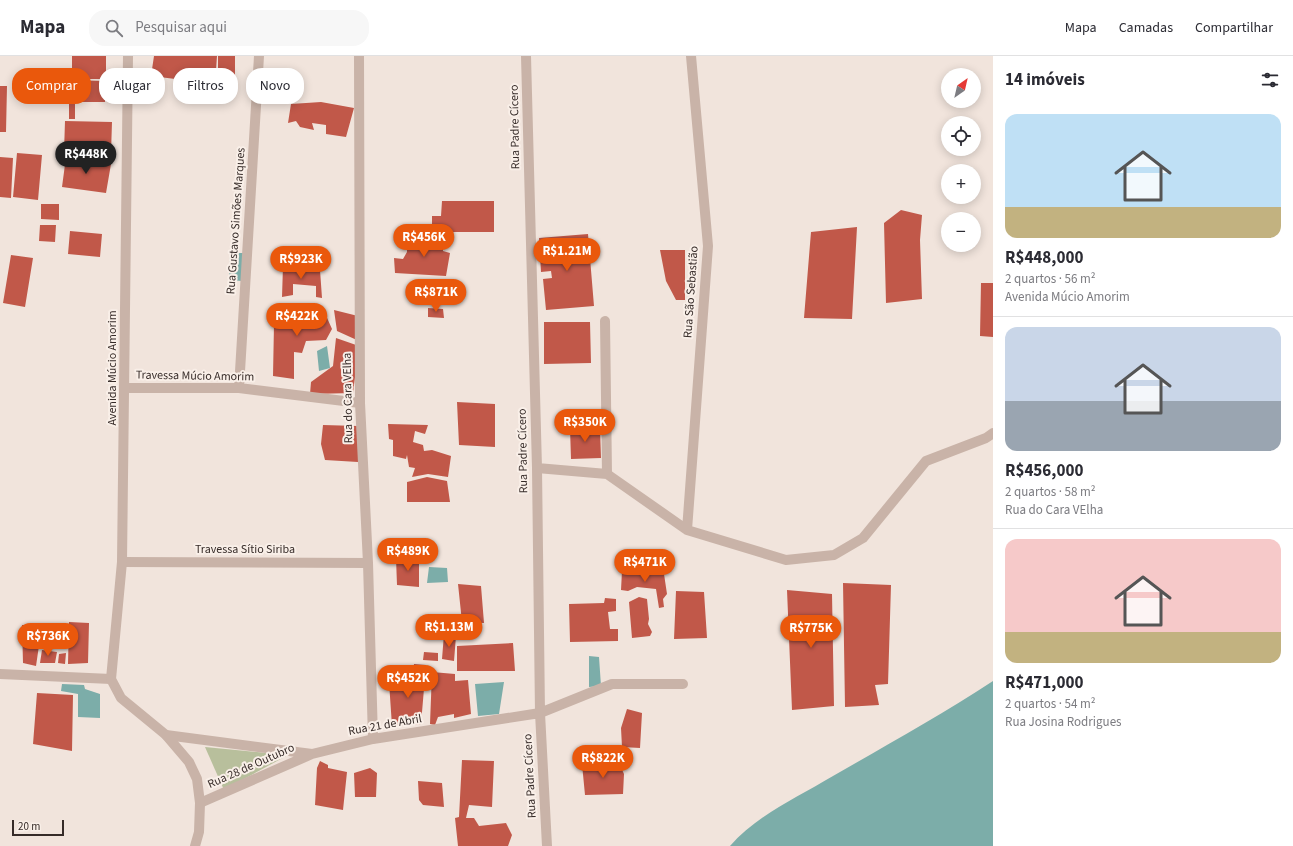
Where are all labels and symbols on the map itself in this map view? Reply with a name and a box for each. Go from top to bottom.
north arrow [941,68,981,108]
street label: Rua Padre Cícero [506,84,524,170]
pin: R$448K [53,141,119,175]
street label: Rua Gustavo Simões Marques [222,147,250,295]
pin: R$456K [391,224,457,258]
pin: R$1.21M [530,238,604,272]
street label: Rua São Sebastião [679,245,703,339]
pin: R$923K [268,246,334,280]
pin: R$871K [403,279,469,313]
pin: R$422K [264,303,330,337]
street label: Avenida Múcio Amorim [104,310,121,426]
street label: Rua do Cara VElha [339,352,357,444]
street label: Travessa Múcio Amorim [136,366,254,386]
street label: Rua Padre Cícero [514,408,532,494]
pin: R$350K [552,409,618,443]
pin: R$489K [375,538,441,572]
street label: Travessa Sítio Siriba [195,541,295,558]
pin: R$471K [612,549,678,583]
pin: R$1.13M [412,614,486,648]
pin: R$775K [778,615,844,649]
pin: R$736K [15,623,81,657]
pin: R$452K [375,665,441,699]
street label: Rua 21 de Abril [347,710,423,740]
street label: Rua Padre Cícero [519,733,541,819]
street label: Rua 28 de Outubro [205,739,297,793]
pin: R$822K [570,745,636,779]
scale bar [12,818,64,837]

